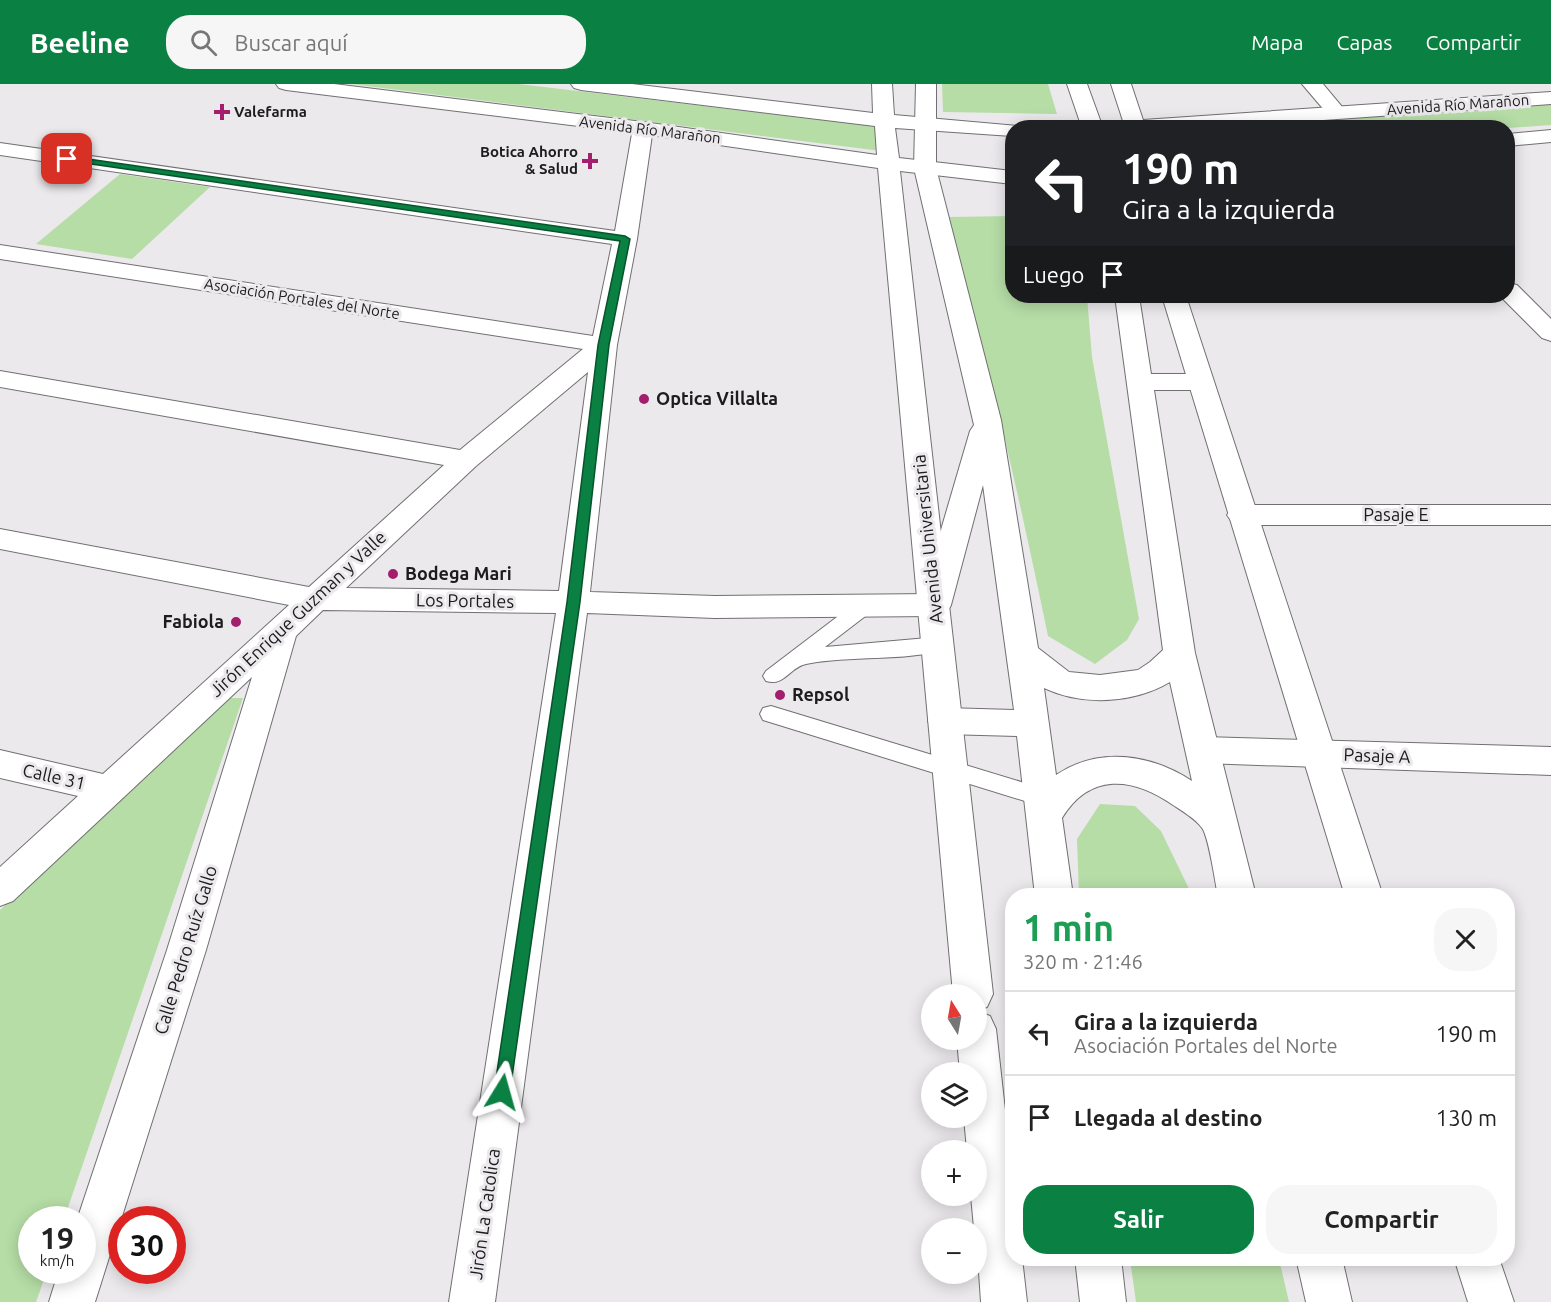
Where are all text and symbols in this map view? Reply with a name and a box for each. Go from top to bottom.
search box [166,15,586,69]
icon: search [187,26,220,59]
text: Beeline [30,27,130,58]
text: Buscar aquí [235,30,348,55]
text: Mapa [1251,30,1303,54]
text: Capas [1336,30,1392,54]
text: Compartir [1425,30,1521,54]
street label: Avenida Río Marañon [1386,91,1530,118]
place label: Valefarma [234,103,307,120]
marker: Valefarma [215,105,229,119]
street label: Avenida Río Marañon [578,112,722,147]
pin [41,133,92,184]
icon: arrive [50,142,83,175]
place label: Botica Ahorro & Salud [480,143,578,177]
icon: left [1023,144,1101,222]
text: 190 m [1122,145,1239,192]
marker: Botica Ahorro & Salud [583,154,597,168]
text: Gira a la izquierda [1122,194,1335,224]
icon: arrive [1096,258,1129,291]
text: Luego [1023,262,1084,287]
street label: Asociación Portales del Norte [203,275,401,322]
place label: Optica Villalta [656,388,778,408]
marker: Optica Villalta [637,392,651,406]
street label: Avenida Universitaria [908,454,946,625]
street label: Pasaje E [1363,504,1429,524]
street label: Jirón Enrique Guzman y Valle [205,526,390,700]
place label: Bodega Mari [405,563,512,583]
marker: Bodega Mari [386,567,400,581]
street label: Los Portales [416,589,515,611]
place label: Fabiola [163,611,224,631]
marker: Fabiola [229,615,243,629]
place label: Repsol [792,684,850,704]
marker: Repsol [773,688,787,702]
street label: Pasaje A [1343,744,1411,766]
street label: Calle 31 [21,759,88,793]
street label: Calle Pedro Ruíz Gallo [150,863,220,1037]
text: 1 min [1023,907,1114,948]
button: close [1434,908,1497,971]
text: 320 m · 21:46 [1023,950,1143,973]
north arrow [921,984,987,1050]
map controls [921,984,987,1284]
text: Gira a la izquierda [1074,1009,1258,1034]
icon: left [1023,1017,1056,1050]
text: 190 m [1436,1021,1497,1046]
text: Asociación Portales del Norte [1074,1034,1338,1057]
position arrow [470,1060,534,1124]
button: layers [921,1062,987,1128]
icon: arrive [1023,1101,1056,1134]
text: Llegada al destino [1074,1105,1262,1130]
text: 130 m [1436,1105,1497,1130]
button: + [921,1140,987,1206]
street label: Jirón La Catolica [465,1147,503,1281]
button: Salir [1023,1185,1254,1254]
button: Compartir [1266,1185,1497,1254]
speed limit sign: 30 [108,1206,186,1284]
button: − [921,1218,987,1284]
text: 19 [40,1221,74,1255]
text: km/h [40,1252,74,1269]

